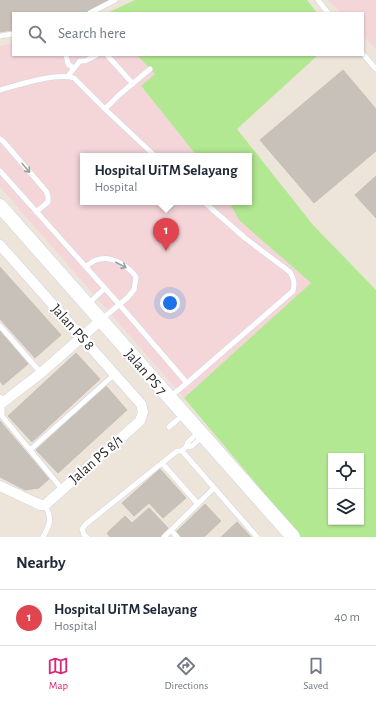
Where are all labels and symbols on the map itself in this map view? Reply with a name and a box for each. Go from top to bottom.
one-way arrow [22,163,31,173]
pin: 1 [153,218,179,251]
one-way arrow [115,262,127,269]
your location [160,293,180,313]
street label: Jalan PS 8 [48,301,97,353]
street label: Jalan PS 7 [122,346,170,398]
street label: Jalan PS 8/1 [67,432,126,487]

